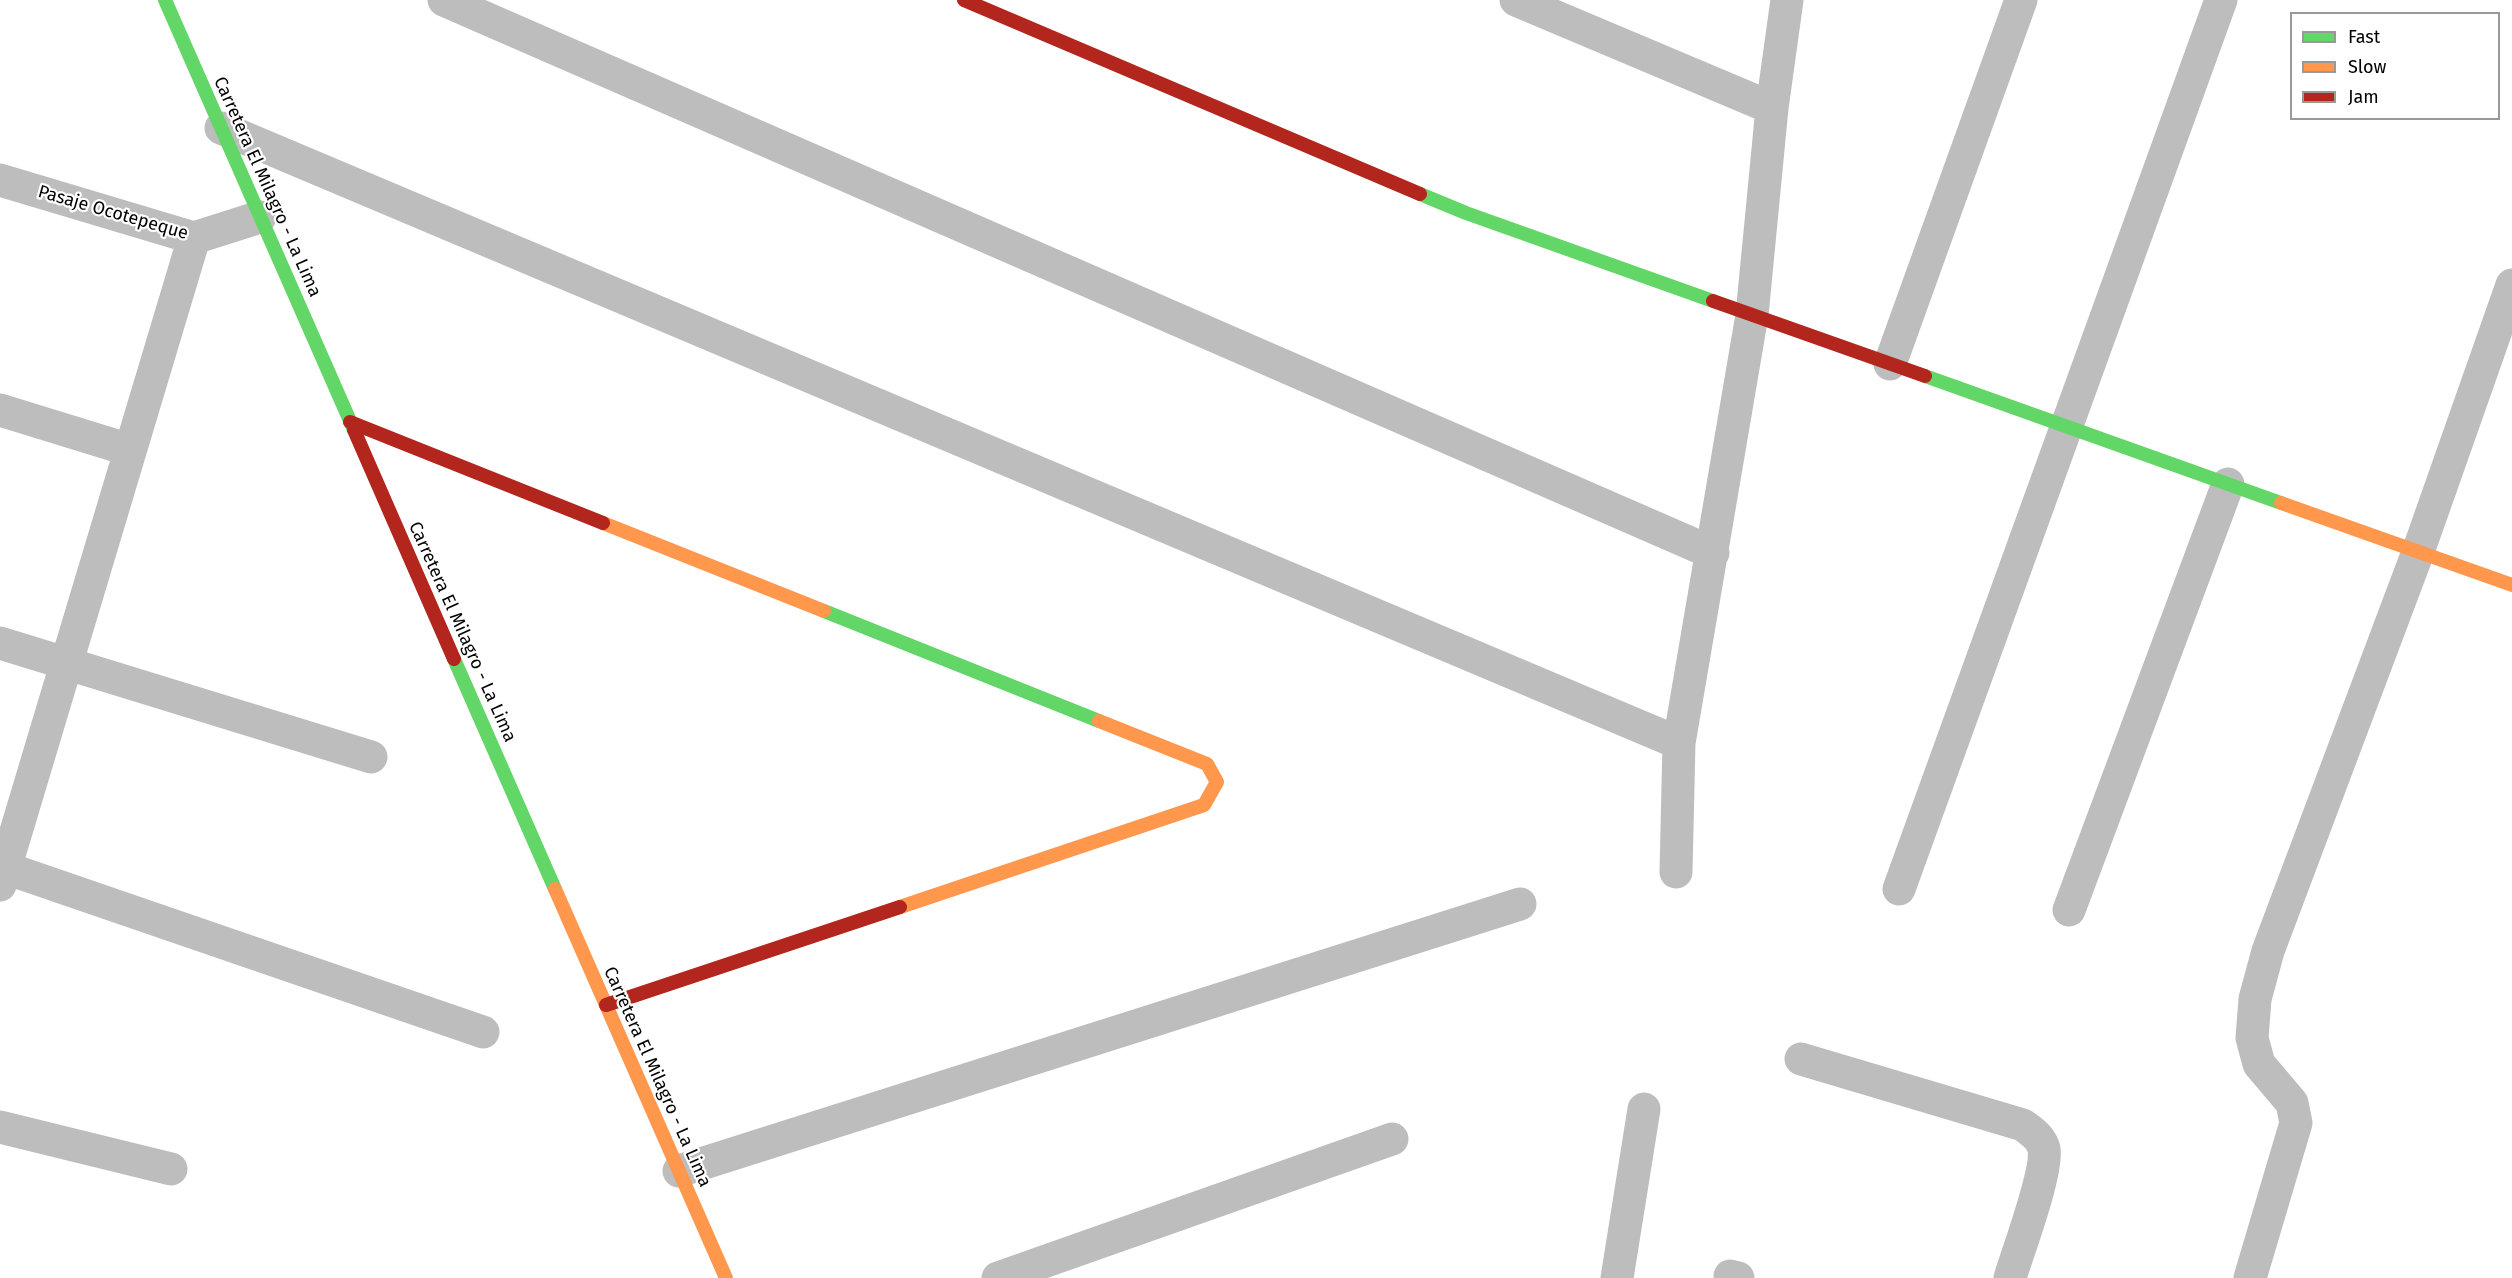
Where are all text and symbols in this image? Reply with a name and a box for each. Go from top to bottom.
legend [2290,12,2500,120]
text: Fast [2348,26,2380,48]
text: Slow [2348,56,2386,78]
street label: Carretera El Milagro - La Lima [209,73,325,301]
text: Jam [2348,86,2379,108]
street label: Pasaje Ocotepeque [35,181,191,245]
street label: Carretera El Milagro - La Lima [404,518,520,746]
street label: Carretera El Milagro - La Lima [599,963,715,1191]

